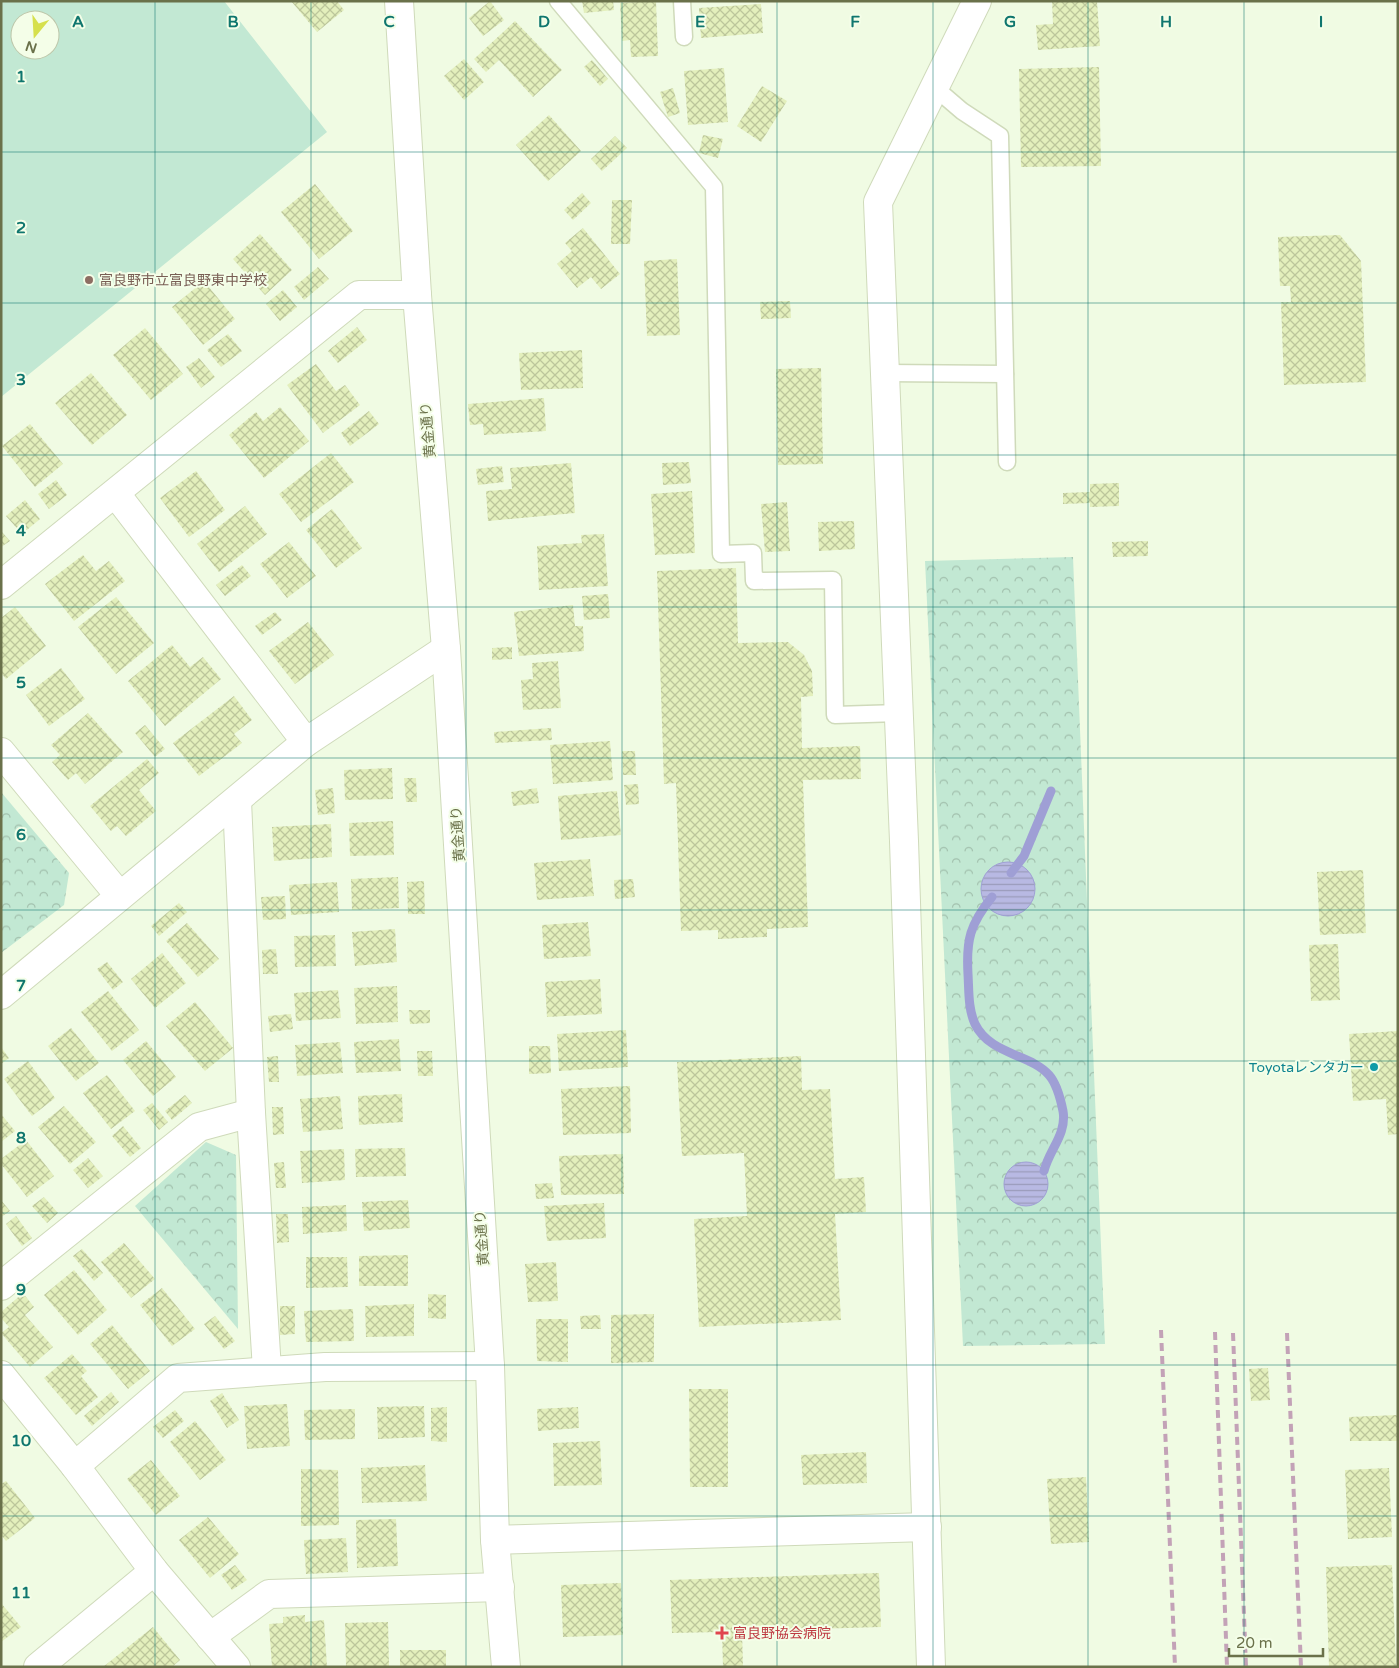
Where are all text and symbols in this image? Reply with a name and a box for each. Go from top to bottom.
north arrow [10,10,60,60]
text: A [72,12,84,32]
text: B [227,12,239,32]
text: C [383,12,395,32]
text: D [538,12,550,32]
text: E [695,12,705,32]
text: F [850,12,860,32]
text: G [1004,12,1016,32]
text: H [1160,12,1172,32]
text: I [1319,12,1323,32]
text: N [23,37,39,57]
text: 1 [16,67,26,87]
text: 2 [16,218,26,238]
place label: 富良野市立富良野東中学校 [99,272,267,289]
marker: 富良野市立富良野東中学校 [83,274,95,286]
text: 3 [16,370,26,390]
street label: 黄金通り [417,401,439,459]
text: 4 [16,521,26,541]
text: 5 [16,673,26,693]
street label: 黄金通り [448,805,468,863]
text: 6 [16,825,26,845]
text: 7 [16,976,26,996]
place label: Toyotaレンタカー [1249,1059,1364,1076]
marker: Toyotaレンタカー [1368,1061,1380,1073]
text: 8 [16,1128,26,1148]
street label: 黄金通り [472,1209,492,1267]
text: 9 [16,1280,26,1300]
text: 10 [11,1431,31,1451]
text: 11 [11,1583,31,1603]
place label: 富良野協会病院 [733,1625,831,1642]
marker: 富良野協会病院 [715,1626,729,1640]
scale bar [1229,1626,1323,1658]
text: 20 m [1236,1634,1273,1652]

